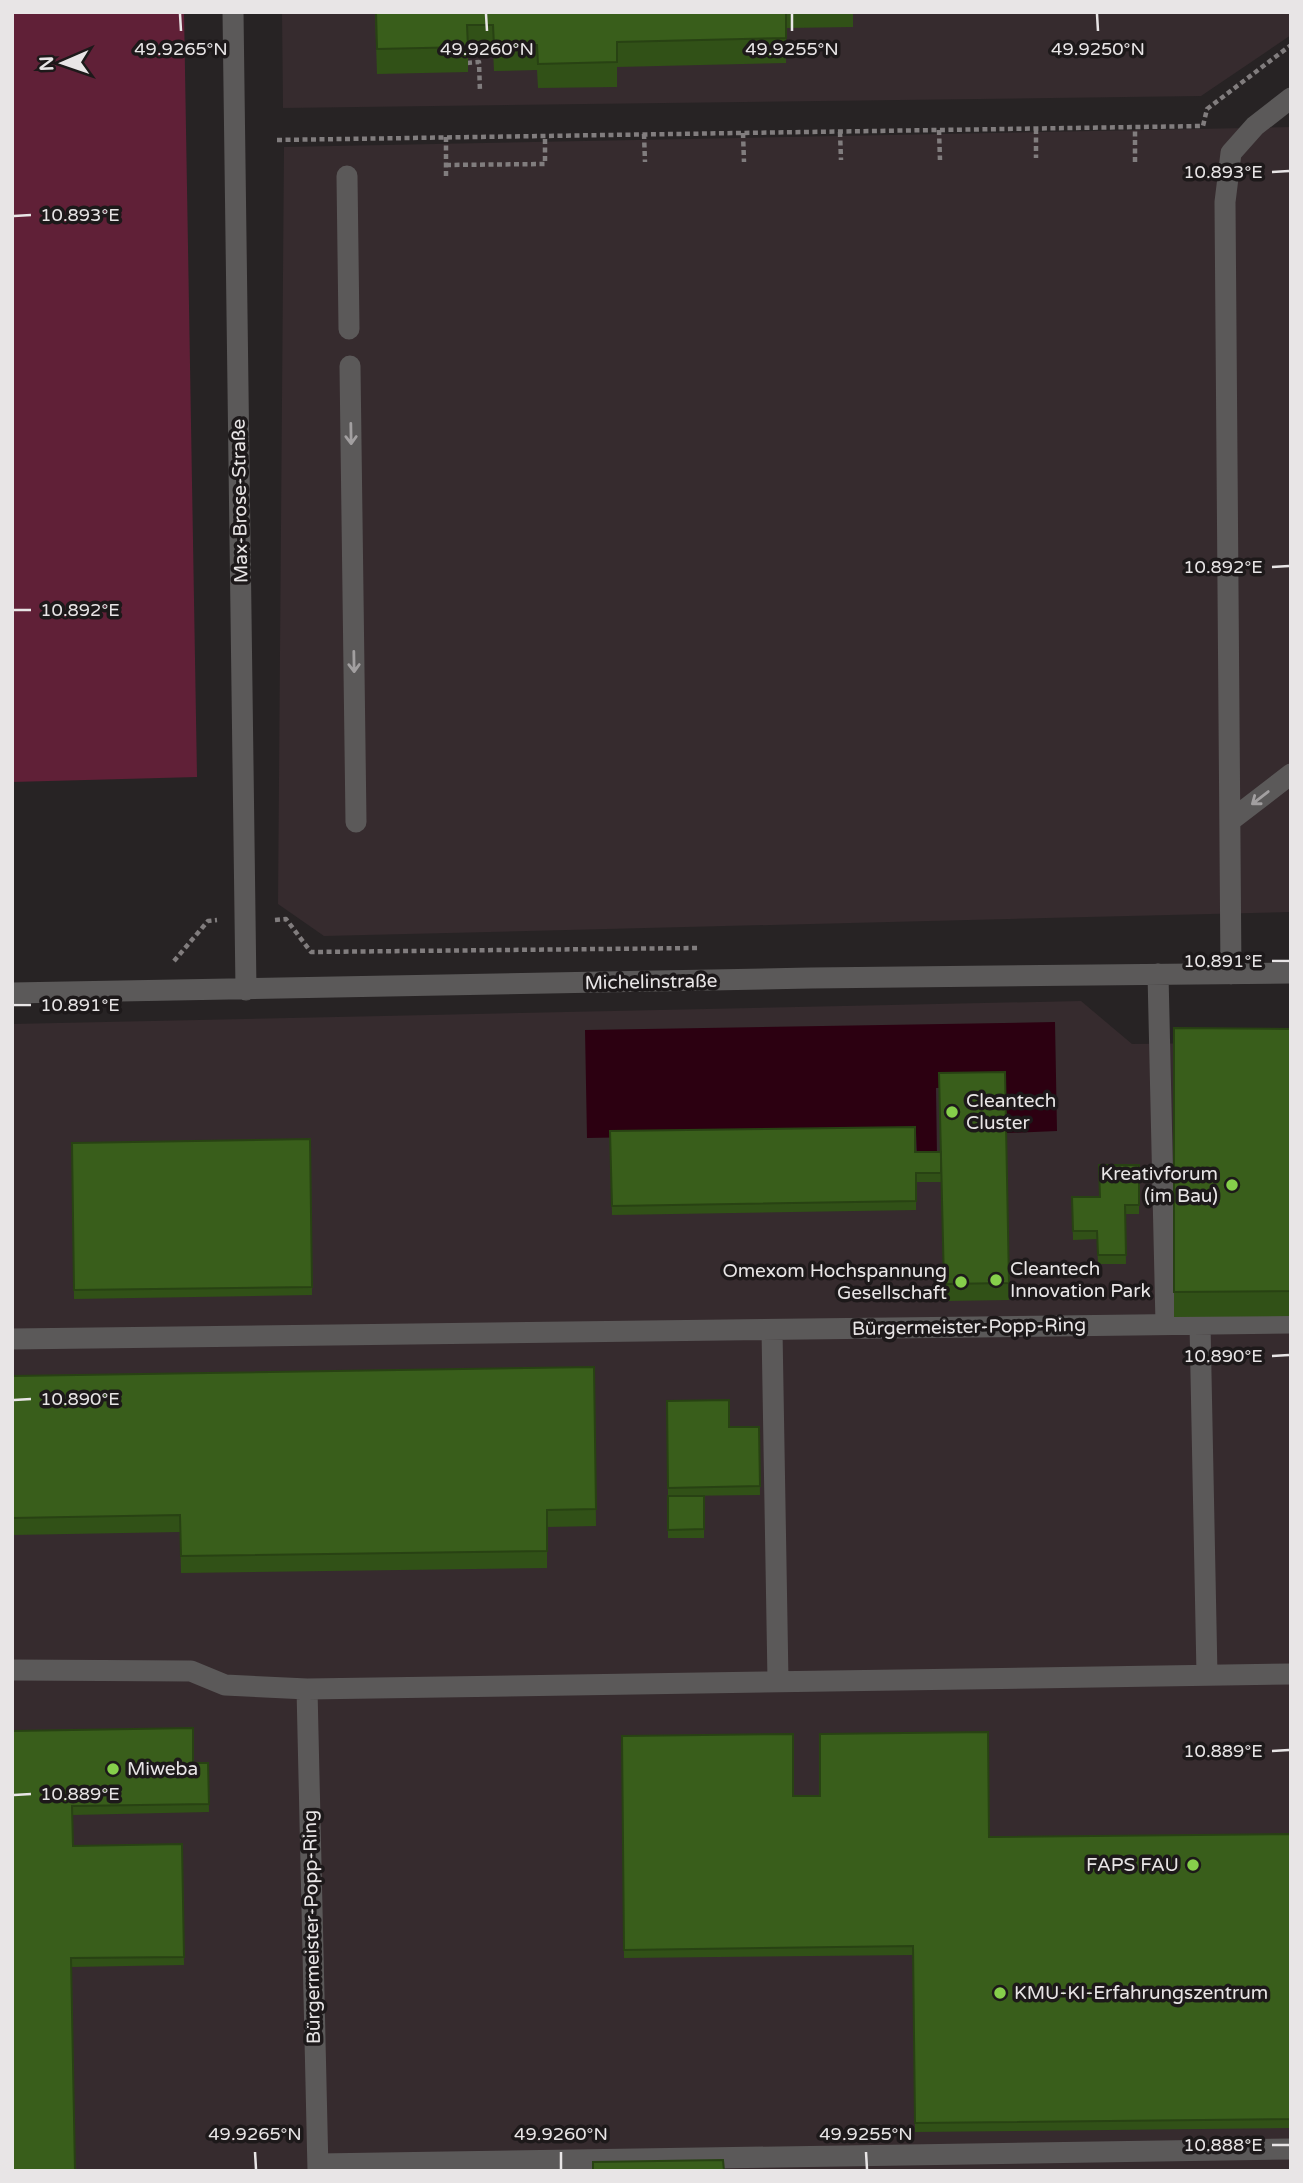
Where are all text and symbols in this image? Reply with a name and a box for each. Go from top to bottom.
north arrow [28,28,98,98]
text: 49.9265°N [134,38,228,60]
text: 49.9260°N [440,38,534,60]
text: 49.9255°N [745,38,839,60]
text: 49.9250°N [1051,38,1145,60]
text: N [36,56,58,72]
text: 10.893°E [1183,161,1263,183]
text: 10.893°E [40,204,120,226]
street label: Max-Brose-Straße [228,419,252,583]
one-way arrow [344,422,358,445]
text: 10.892°E [1183,556,1263,578]
text: 10.892°E [40,599,120,621]
one-way arrow [347,650,361,673]
one-way arrow [1251,790,1270,805]
text: 10.891°E [1183,950,1263,972]
street label: Michelinstraße [584,970,718,994]
text: 10.891°E [40,994,120,1016]
place label: Cleantech Cluster [966,1090,1056,1134]
marker: Cleantech Cluster [944,1104,960,1120]
place label: Kreativforum (im Bau) [1100,1163,1218,1207]
marker: Kreativforum (im Bau) [1224,1177,1240,1193]
place label: Cleantech Innovation Park [1010,1258,1151,1302]
place label: Omexom Hochspannung Gesellschaft [722,1260,947,1304]
marker: Cleantech Innovation Park [988,1272,1004,1288]
marker: Omexom Hochspannung Gesellschaft [953,1274,969,1290]
street label: Bürgermeister-Popp-Ring [852,1314,1086,1340]
text: 10.890°E [1183,1345,1263,1367]
text: 10.890°E [40,1388,120,1410]
text: 10.889°E [1183,1740,1263,1762]
place label: Miweba [127,1758,198,1780]
marker: Miweba [105,1761,121,1777]
text: 10.889°E [40,1783,120,1805]
street label: Bürgermeister-Popp-Ring [299,1810,325,2044]
place label: FAPS FAU [1086,1854,1179,1876]
marker: FAPS FAU [1185,1857,1201,1873]
place label: KMU-KI-Erfahrungszentrum [1014,1982,1268,2004]
marker: KMU-KI-Erfahrungszentrum [992,1985,1008,2001]
text: 49.9265°N [208,2123,302,2145]
text: 49.9260°N [514,2123,608,2145]
text: 49.9255°N [819,2123,913,2145]
text: 10.888°E [1183,2134,1263,2156]

